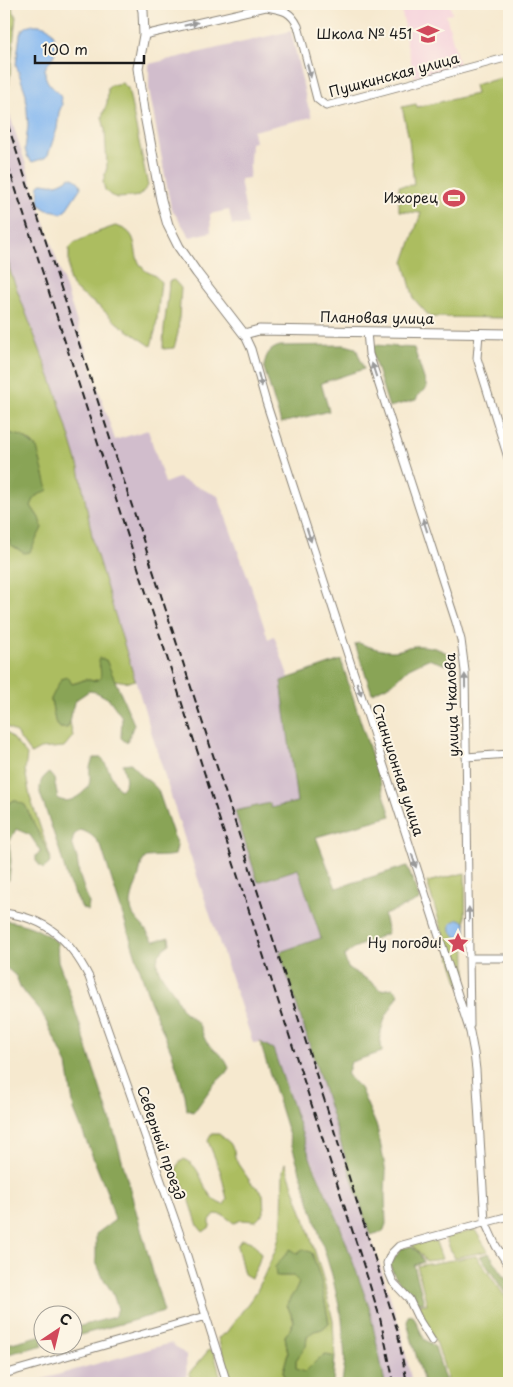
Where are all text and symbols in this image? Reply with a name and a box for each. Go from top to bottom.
one-way arrow [184,20,200,28]
school or university icon: Школа № 451 [415,21,441,47]
place label: Школа № 451 [316,23,412,44]
scale bar [35,32,144,64]
text: 100 m [42,37,88,60]
street label: Пушкинская улица [326,47,461,102]
one-way arrow [305,63,313,78]
sports icon: Ижорец [441,185,467,211]
place label: Ижорец [384,187,438,208]
street label: Плановая улица [320,306,434,329]
one-way arrow [370,362,378,377]
one-way arrow [256,372,264,387]
one-way arrow [420,517,428,532]
one-way arrow [305,527,313,542]
street label: улица Чкалова [439,652,464,757]
one-way arrow [461,673,469,689]
one-way arrow [355,682,363,697]
street label: Станционная улица [367,701,430,839]
one-way arrow [411,853,419,868]
one-way arrow [465,905,473,921]
place icon: Ну погоди! [445,930,471,956]
place label: Ну погоди! [368,932,442,953]
street label: Северный проезд [132,1083,191,1203]
north arrow [32,1304,82,1354]
text: С [55,1307,76,1331]

